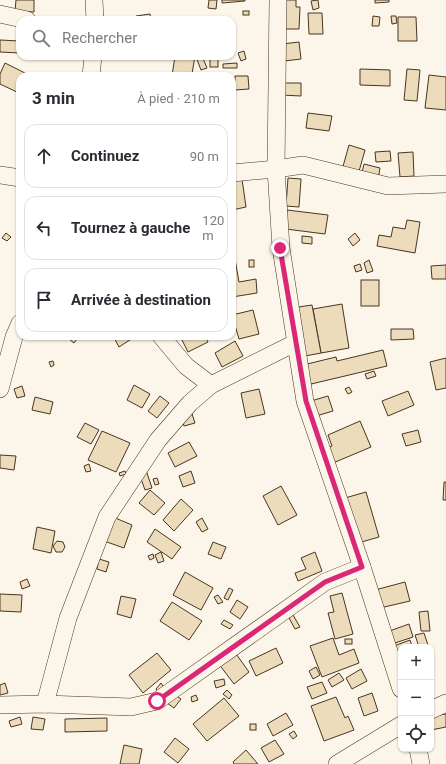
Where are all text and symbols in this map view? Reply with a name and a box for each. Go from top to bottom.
search box [16,16,236,60]
icon: search [30,27,52,49]
text: Rechercher [62,29,137,47]
text: 3 min [32,88,75,108]
text: À pied · 210 m [137,91,220,106]
icon: ahead [33,145,55,167]
text: Continuez [71,147,139,165]
text: 90 m [190,149,219,164]
text: 120 m [202,213,224,243]
icon: left [33,217,55,239]
text: Tournez à gauche [71,219,190,237]
route end [271,239,289,257]
icon: arrive [33,289,55,311]
text: Arrivée à destination [71,291,211,309]
map controls [398,644,434,752]
button: + [398,644,434,680]
button: − [398,680,434,716]
route start [148,692,166,710]
button: locate [398,716,434,752]

